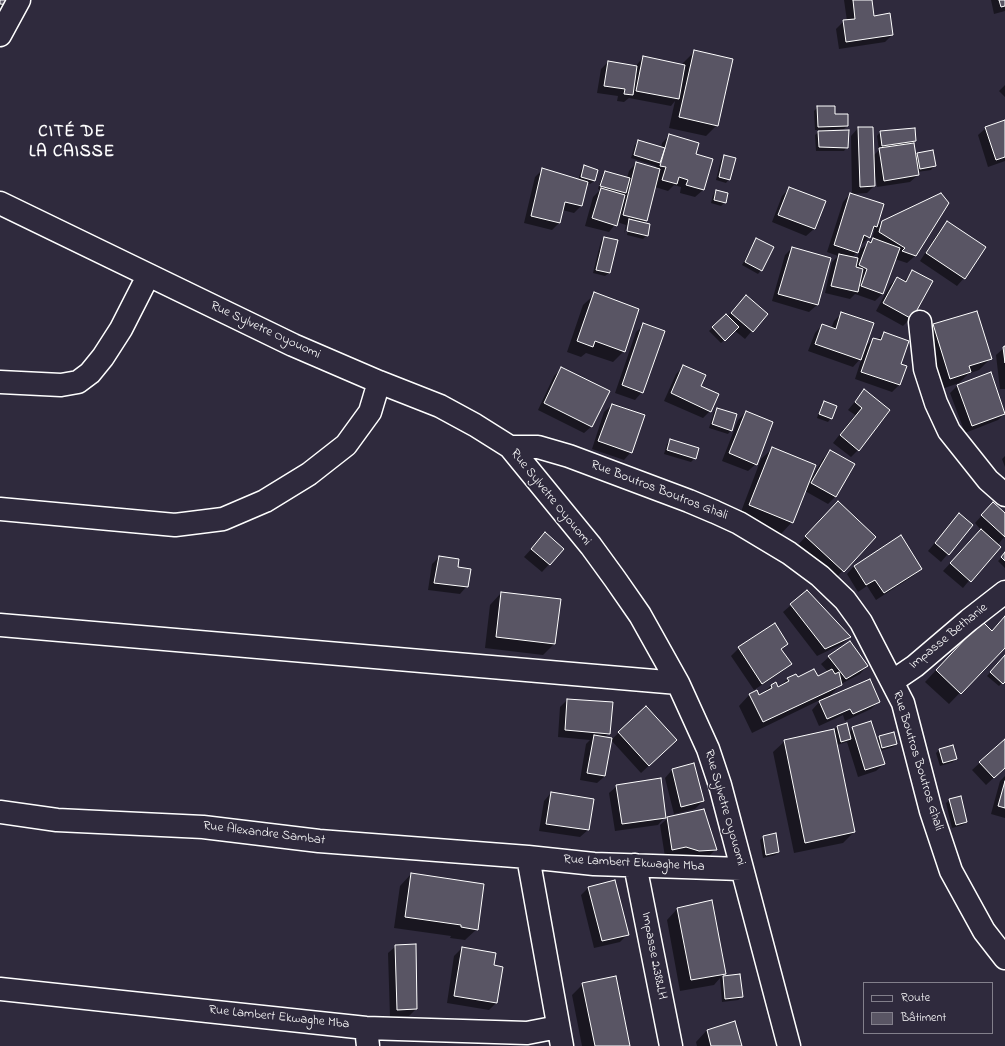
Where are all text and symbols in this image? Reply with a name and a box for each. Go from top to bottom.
district label: CITÉ DE LA CAISSE [29,123,115,163]
street label: Rue Sylvetre Oyouomi [207,299,323,363]
street label: Rue Sylvetre Oyouomi [506,447,594,549]
street label: Rue Boutros Boutros Ghali [588,458,730,524]
street label: Impasse Bethanie [907,601,991,673]
street label: Rue Boutros Boutros Ghali [888,689,946,833]
street label: Rue Sylvetre Oyouomi [700,748,748,868]
street label: Rue Alexandre Sambat [202,819,326,849]
street label: Rue Lambert Ekwaghe Mba [563,853,705,875]
street label: Impasse 2.388.LH [637,911,669,1001]
legend [863,982,993,1034]
text: Route [901,989,930,1007]
street label: Rue Lambert Ekwaghe Mba [208,1003,350,1033]
text: Bâtiment [901,1009,946,1027]

